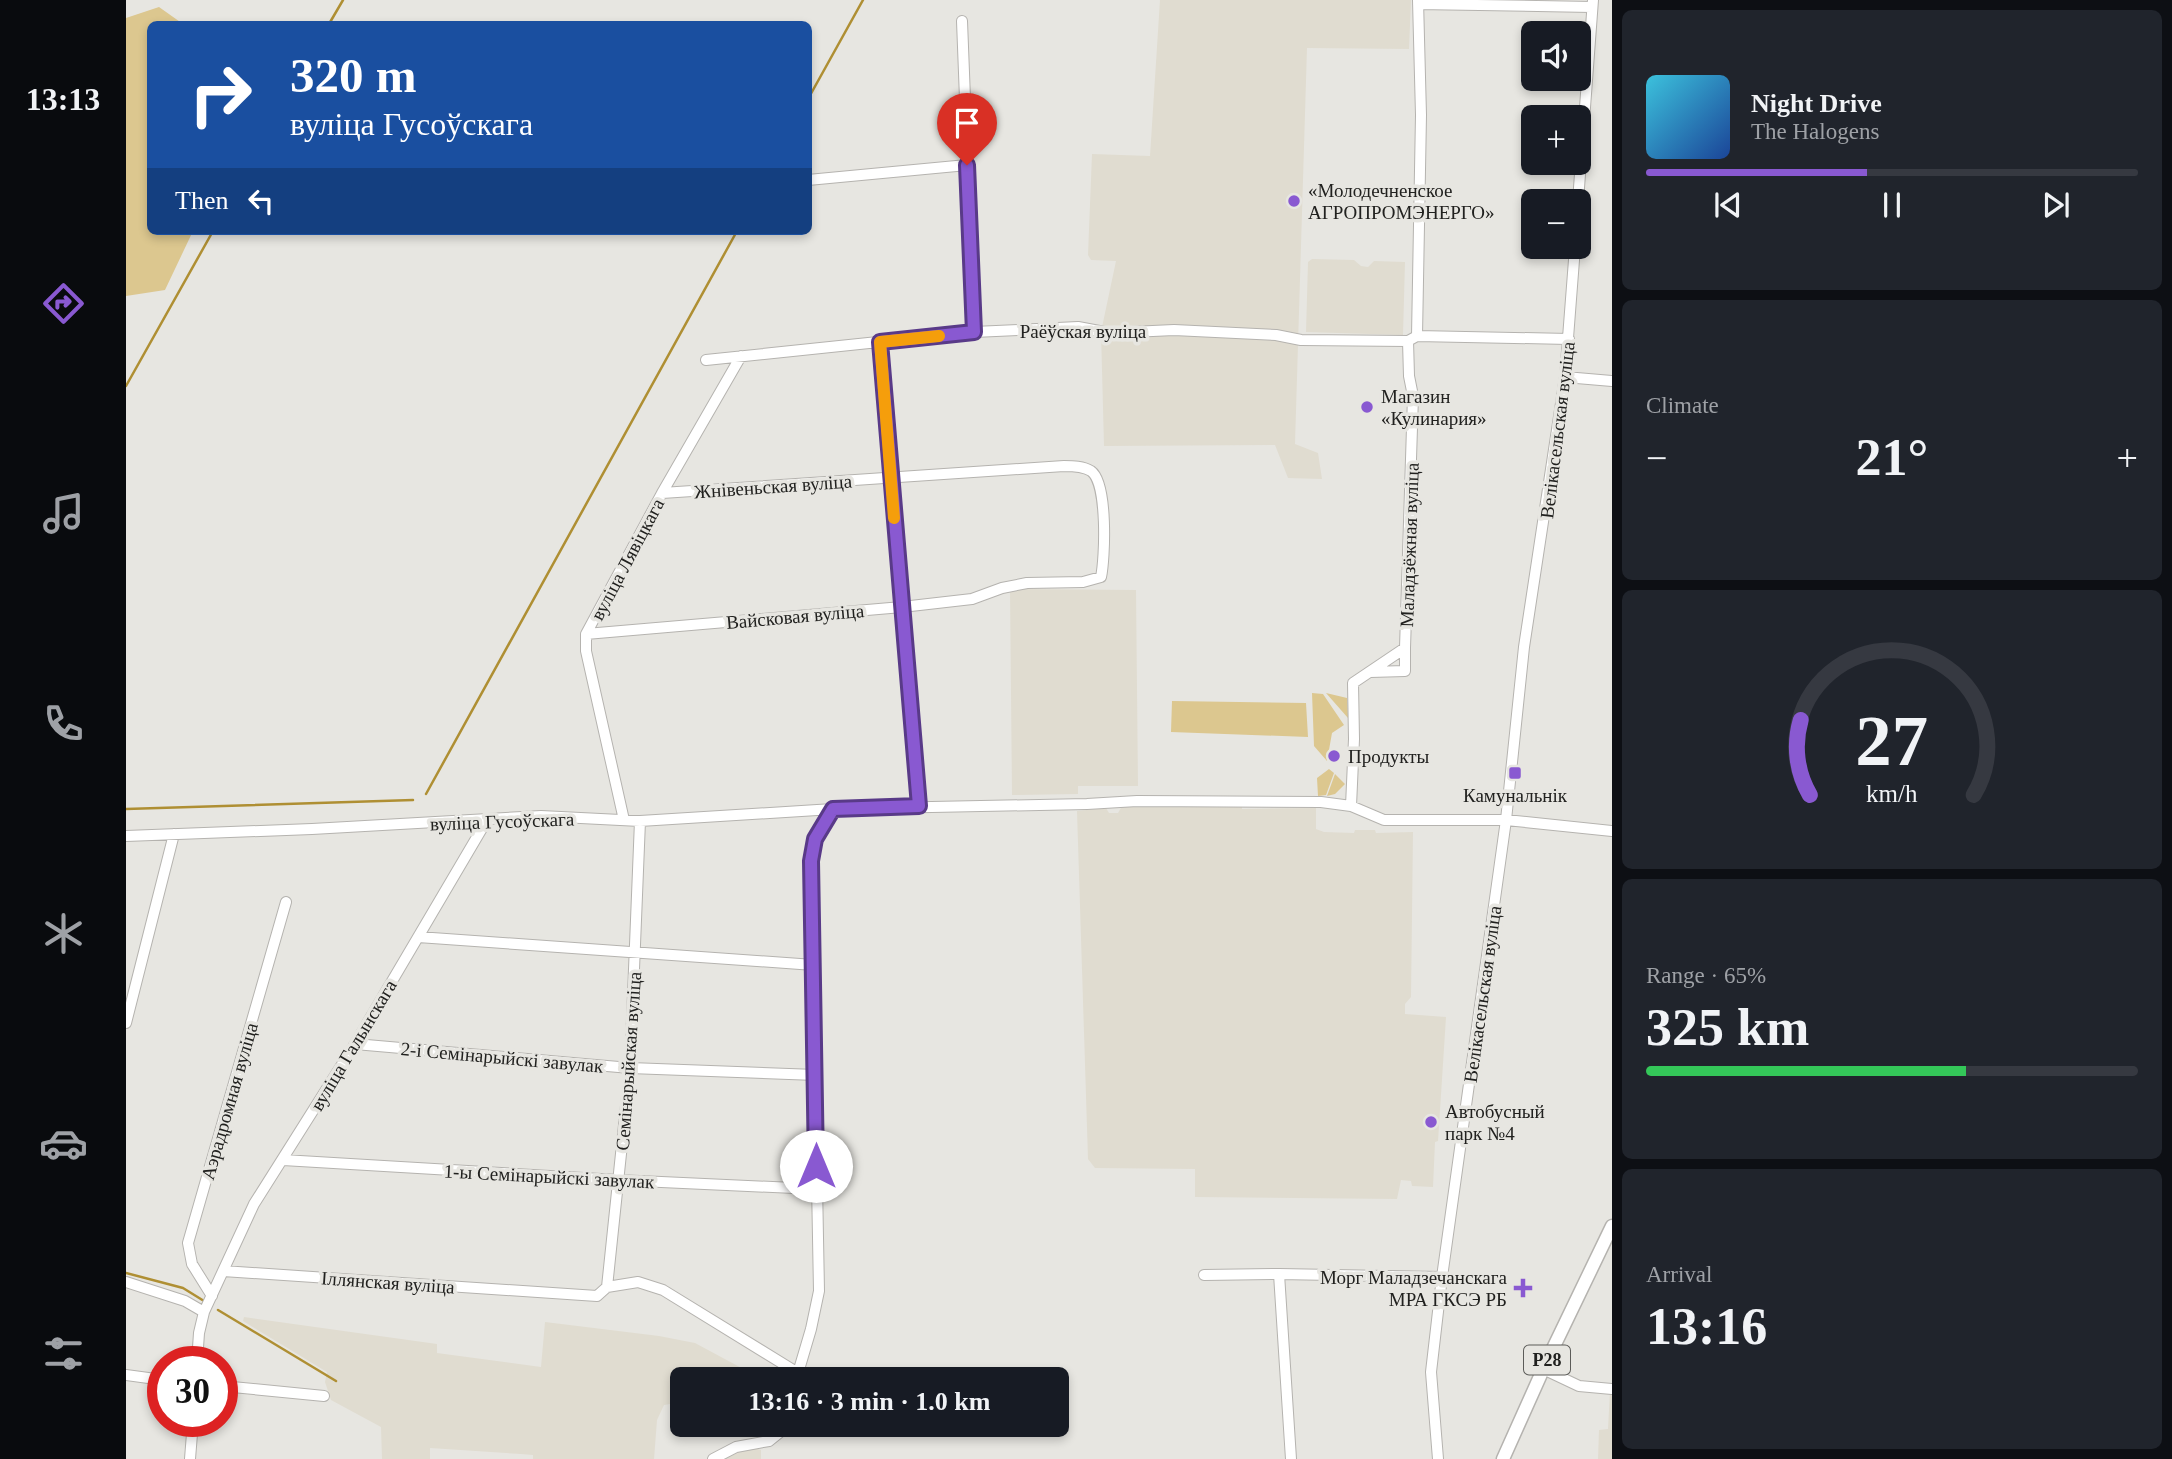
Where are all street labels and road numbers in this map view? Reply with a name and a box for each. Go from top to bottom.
street label: Раёўская вуліца [1020,321,1147,342]
street label: Велікасельская вуліца [1536,340,1579,520]
street label: Маладзёжная вуліца [1396,462,1423,628]
street label: Жнівеньская вуліца [693,470,853,502]
street label: вуліца Лявіцкага [587,494,669,624]
street label: Вайсковая вуліца [725,600,865,633]
street label: вуліца Гусоўскага [430,808,575,835]
street label: Велікасельская вуліца [1460,904,1505,1084]
street label: Семінарыйская вуліца [612,970,645,1151]
street label: вуліца Галынскага [306,976,401,1114]
street label: Аэрадромная вуліца [197,1020,262,1182]
street label: 2-і Семінарыйскі завулак [400,1038,605,1077]
street label: 1-ы Семінарыйскі завулак [443,1160,656,1193]
street label: Іллянская вуліца [320,1267,456,1298]
road number: Р28 [1524,1345,1570,1374]

